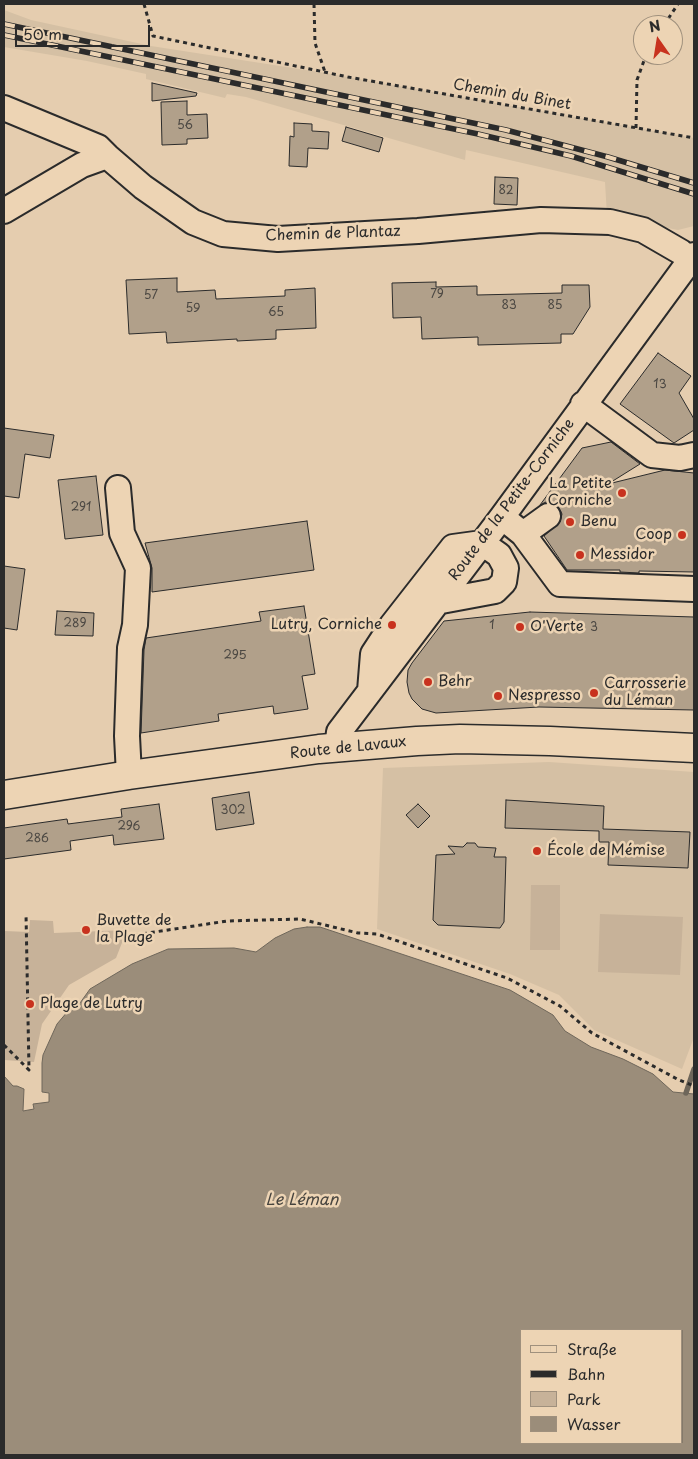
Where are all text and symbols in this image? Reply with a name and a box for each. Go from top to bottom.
text: N [647,14,663,37]
scale bar [18,15,152,47]
north arrow [633,15,683,65]
text: 50 m [23,22,62,45]
street label: Chemin du Binet [452,76,572,114]
house number: 56 [177,119,193,133]
house number: 82 [499,184,513,198]
street label: Chemin de Plantaz [265,223,401,245]
house number: 79 [430,288,444,302]
house number: 57 [144,289,158,303]
house number: 83 [501,299,517,313]
house number: 85 [548,299,562,313]
house number: 59 [186,302,200,316]
house number: 65 [268,306,284,320]
house number: 13 [653,378,667,392]
street label: Route de la Petite-Corniche [445,416,579,584]
place label: La Petite Corniche [547,475,612,510]
marker: La Petite Corniche [616,487,628,499]
house number: 291 [71,501,91,515]
place label: Benu [580,513,617,531]
marker: Benu [564,516,576,528]
place label: Coop [635,526,672,544]
marker: Coop [676,529,688,541]
place label: Messidor [590,546,654,564]
marker: Messidor [574,549,586,561]
place label: Lutry, Corniche [271,616,382,634]
house number: 289 [64,617,86,631]
place label: O'Verte [530,618,584,636]
marker: Lutry, Corniche [386,619,398,631]
house number: 1 [489,619,495,633]
marker: O'Verte [514,621,526,633]
house number: 3 [590,621,598,635]
house number: 295 [223,649,247,663]
place label: Behr [438,673,472,691]
place label: Carrosserie du Léman [604,675,686,710]
marker: Behr [422,676,434,688]
place label: Nespresso [508,687,581,705]
marker: Carrosserie du Léman [588,687,600,699]
marker: Nespresso [492,690,504,702]
street label: Route de Lavaux [289,733,407,763]
house number: 302 [221,804,245,818]
house number: 296 [118,820,140,834]
house number: 286 [25,832,49,846]
place label: École de Mémise [547,842,665,860]
marker: École de Mémise [531,845,543,857]
place label: Buvette de la Plage [96,912,172,947]
marker: Buvette de la Plage [80,924,92,936]
place label: Plage de Lutry [40,995,143,1013]
marker: Plage de Lutry [24,998,36,1010]
water label: Le Léman [266,1191,338,1211]
legend [520,1329,683,1444]
text: Straße [567,1337,617,1360]
text: Bahn [567,1362,605,1385]
text: Park [567,1387,601,1410]
text: Wasser [567,1412,620,1435]

